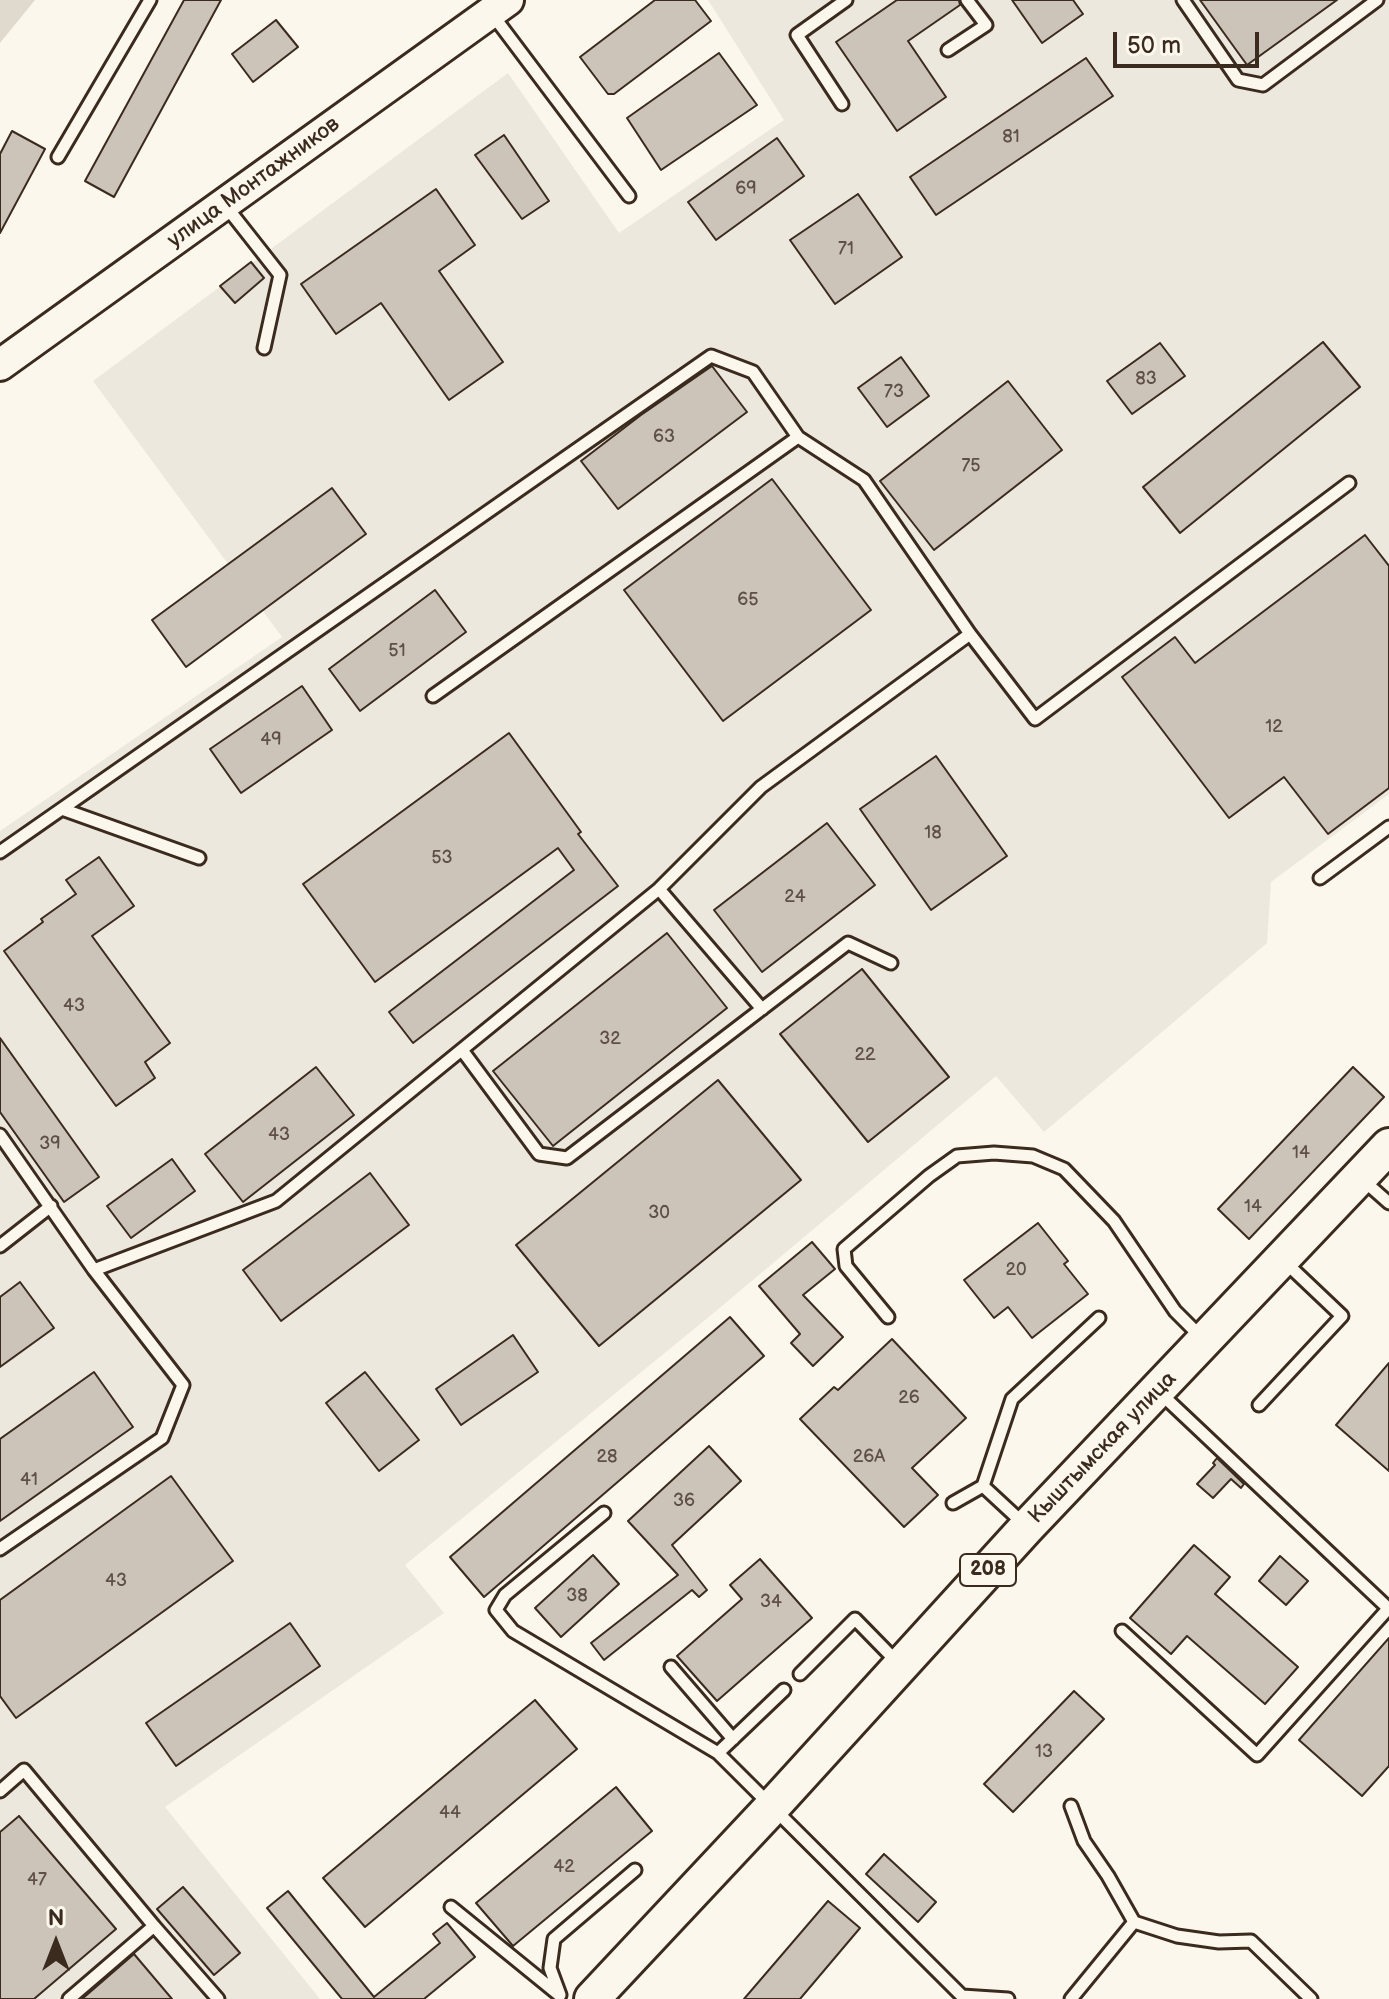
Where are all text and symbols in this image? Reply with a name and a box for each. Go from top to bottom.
scale bar [1117,16,1263,66]
text: 50 m [1127,31,1181,60]
street label: улица Монтажников [163,112,345,254]
house number: 81 [1002,126,1020,148]
house number: 69 [735,178,757,200]
house number: 71 [838,238,854,260]
house number: 83 [1135,368,1157,390]
house number: 73 [884,381,904,403]
house number: 63 [653,426,675,448]
house number: 75 [961,455,981,477]
house number: 65 [737,589,759,611]
house number: 51 [388,640,406,662]
house number: 12 [1265,716,1283,738]
house number: 49 [260,729,282,751]
house number: 18 [924,822,942,844]
house number: 53 [431,847,453,869]
house number: 24 [784,886,806,908]
house number: 43 [63,995,85,1017]
house number: 32 [599,1028,621,1050]
house number: 22 [854,1044,876,1066]
house number: 43 [268,1124,290,1146]
house number: 39 [39,1133,61,1155]
house number: 14 [1292,1142,1310,1164]
house number: 14 [1244,1196,1262,1218]
house number: 30 [648,1202,670,1224]
house number: 20 [1005,1259,1027,1281]
street label: Кыштымская улица [1023,1366,1183,1530]
house number: 26 [898,1387,920,1409]
house number: 28 [596,1446,618,1468]
house number: 26А [853,1446,885,1468]
house number: 41 [20,1469,38,1491]
house number: 36 [673,1490,695,1512]
road number: 208 [960,1554,1016,1586]
house number: 43 [105,1570,127,1592]
house number: 38 [566,1585,588,1607]
house number: 34 [760,1591,782,1613]
house number: 13 [1035,1741,1053,1763]
house number: 44 [439,1802,461,1824]
house number: 42 [553,1856,575,1878]
house number: 47 [27,1869,47,1891]
north arrow [16,1903,96,1983]
text: N [48,1905,64,1932]

